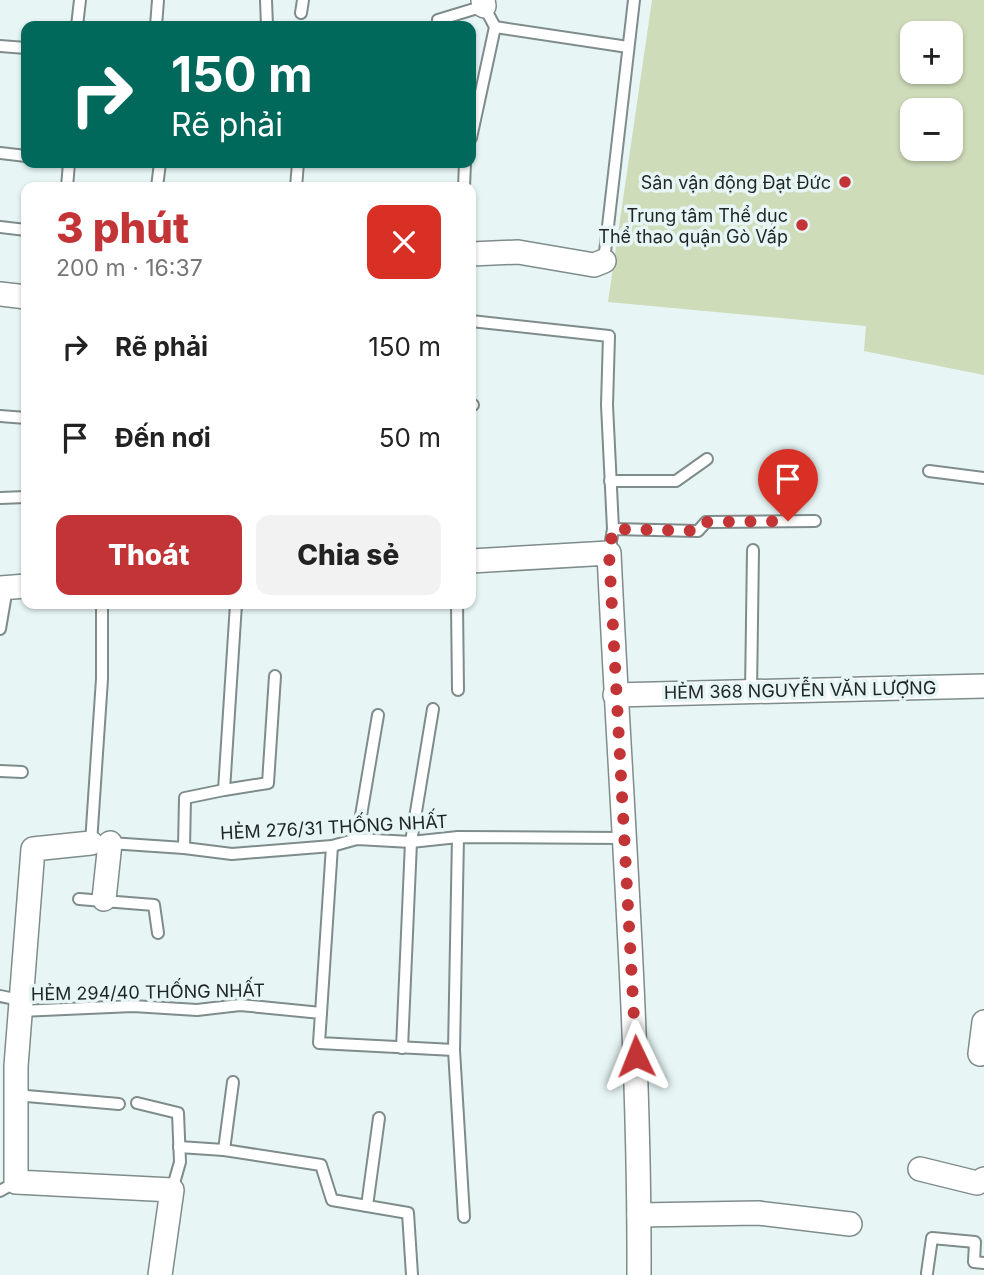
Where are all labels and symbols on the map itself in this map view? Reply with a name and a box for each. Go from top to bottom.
place label: Sân vận động Đạt Đức [641,172,831,193]
marker: Sân vận động Đạt Đức [837,174,853,190]
place label: Trung tâm Thể dục Thể thao quận Gò Vấp [598,205,788,247]
marker: Trung tâm Thể dục Thể thao quận Gò Vấp [794,217,810,233]
pin [758,449,818,521]
street label: HẺM 368 NGUYỄN VĂN LƯỢNG [664,673,936,703]
street label: HẺM 276/31 THỐNG NHẤT [219,807,448,843]
street label: HẺM 294/40 THỐNG NHẤT [31,975,265,1005]
position arrow [599,1019,673,1093]

